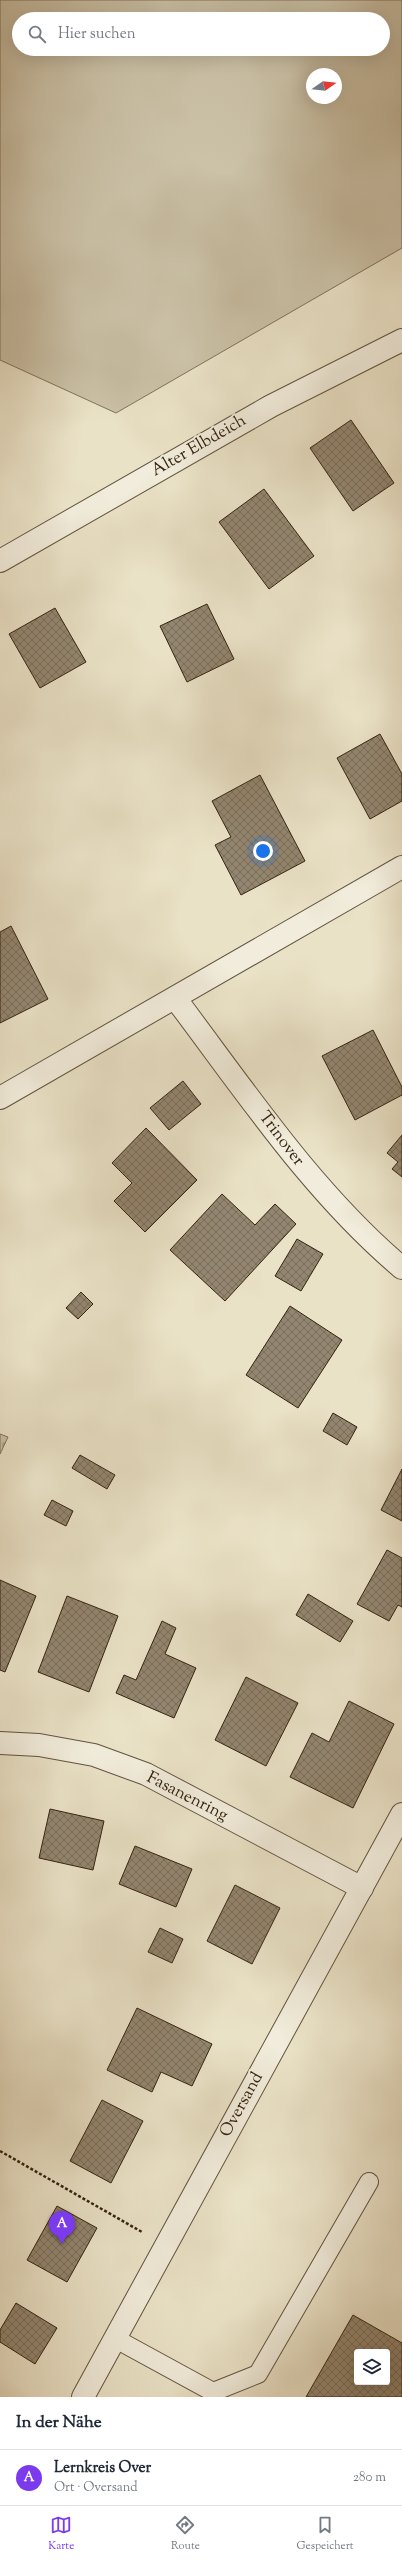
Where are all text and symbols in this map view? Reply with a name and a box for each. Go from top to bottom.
search box [12,12,390,56]
icon: search [26,23,48,45]
text: Hier suchen [58,24,136,45]
north arrow [306,68,342,104]
street label: Alter Elbdeich [147,409,251,483]
your location [253,841,273,861]
street label: Trinover [252,1107,310,1172]
street label: Fasanenring [142,1766,232,1828]
street label: Oversand [214,2068,270,2142]
pin: A [49,2211,75,2244]
map controls [354,2349,390,2385]
button: layers [354,2349,390,2385]
text: In der Nähe [16,2411,102,2435]
text: Lernkreis Over [54,2458,151,2479]
text: A [24,2469,34,2487]
text: 280 m [353,2469,386,2487]
text: Ort · Oversand [54,2479,138,2497]
tab: Karte [48,2514,74,2554]
tab: Route [171,2514,200,2554]
tab: Gespeichert [297,2514,354,2554]

